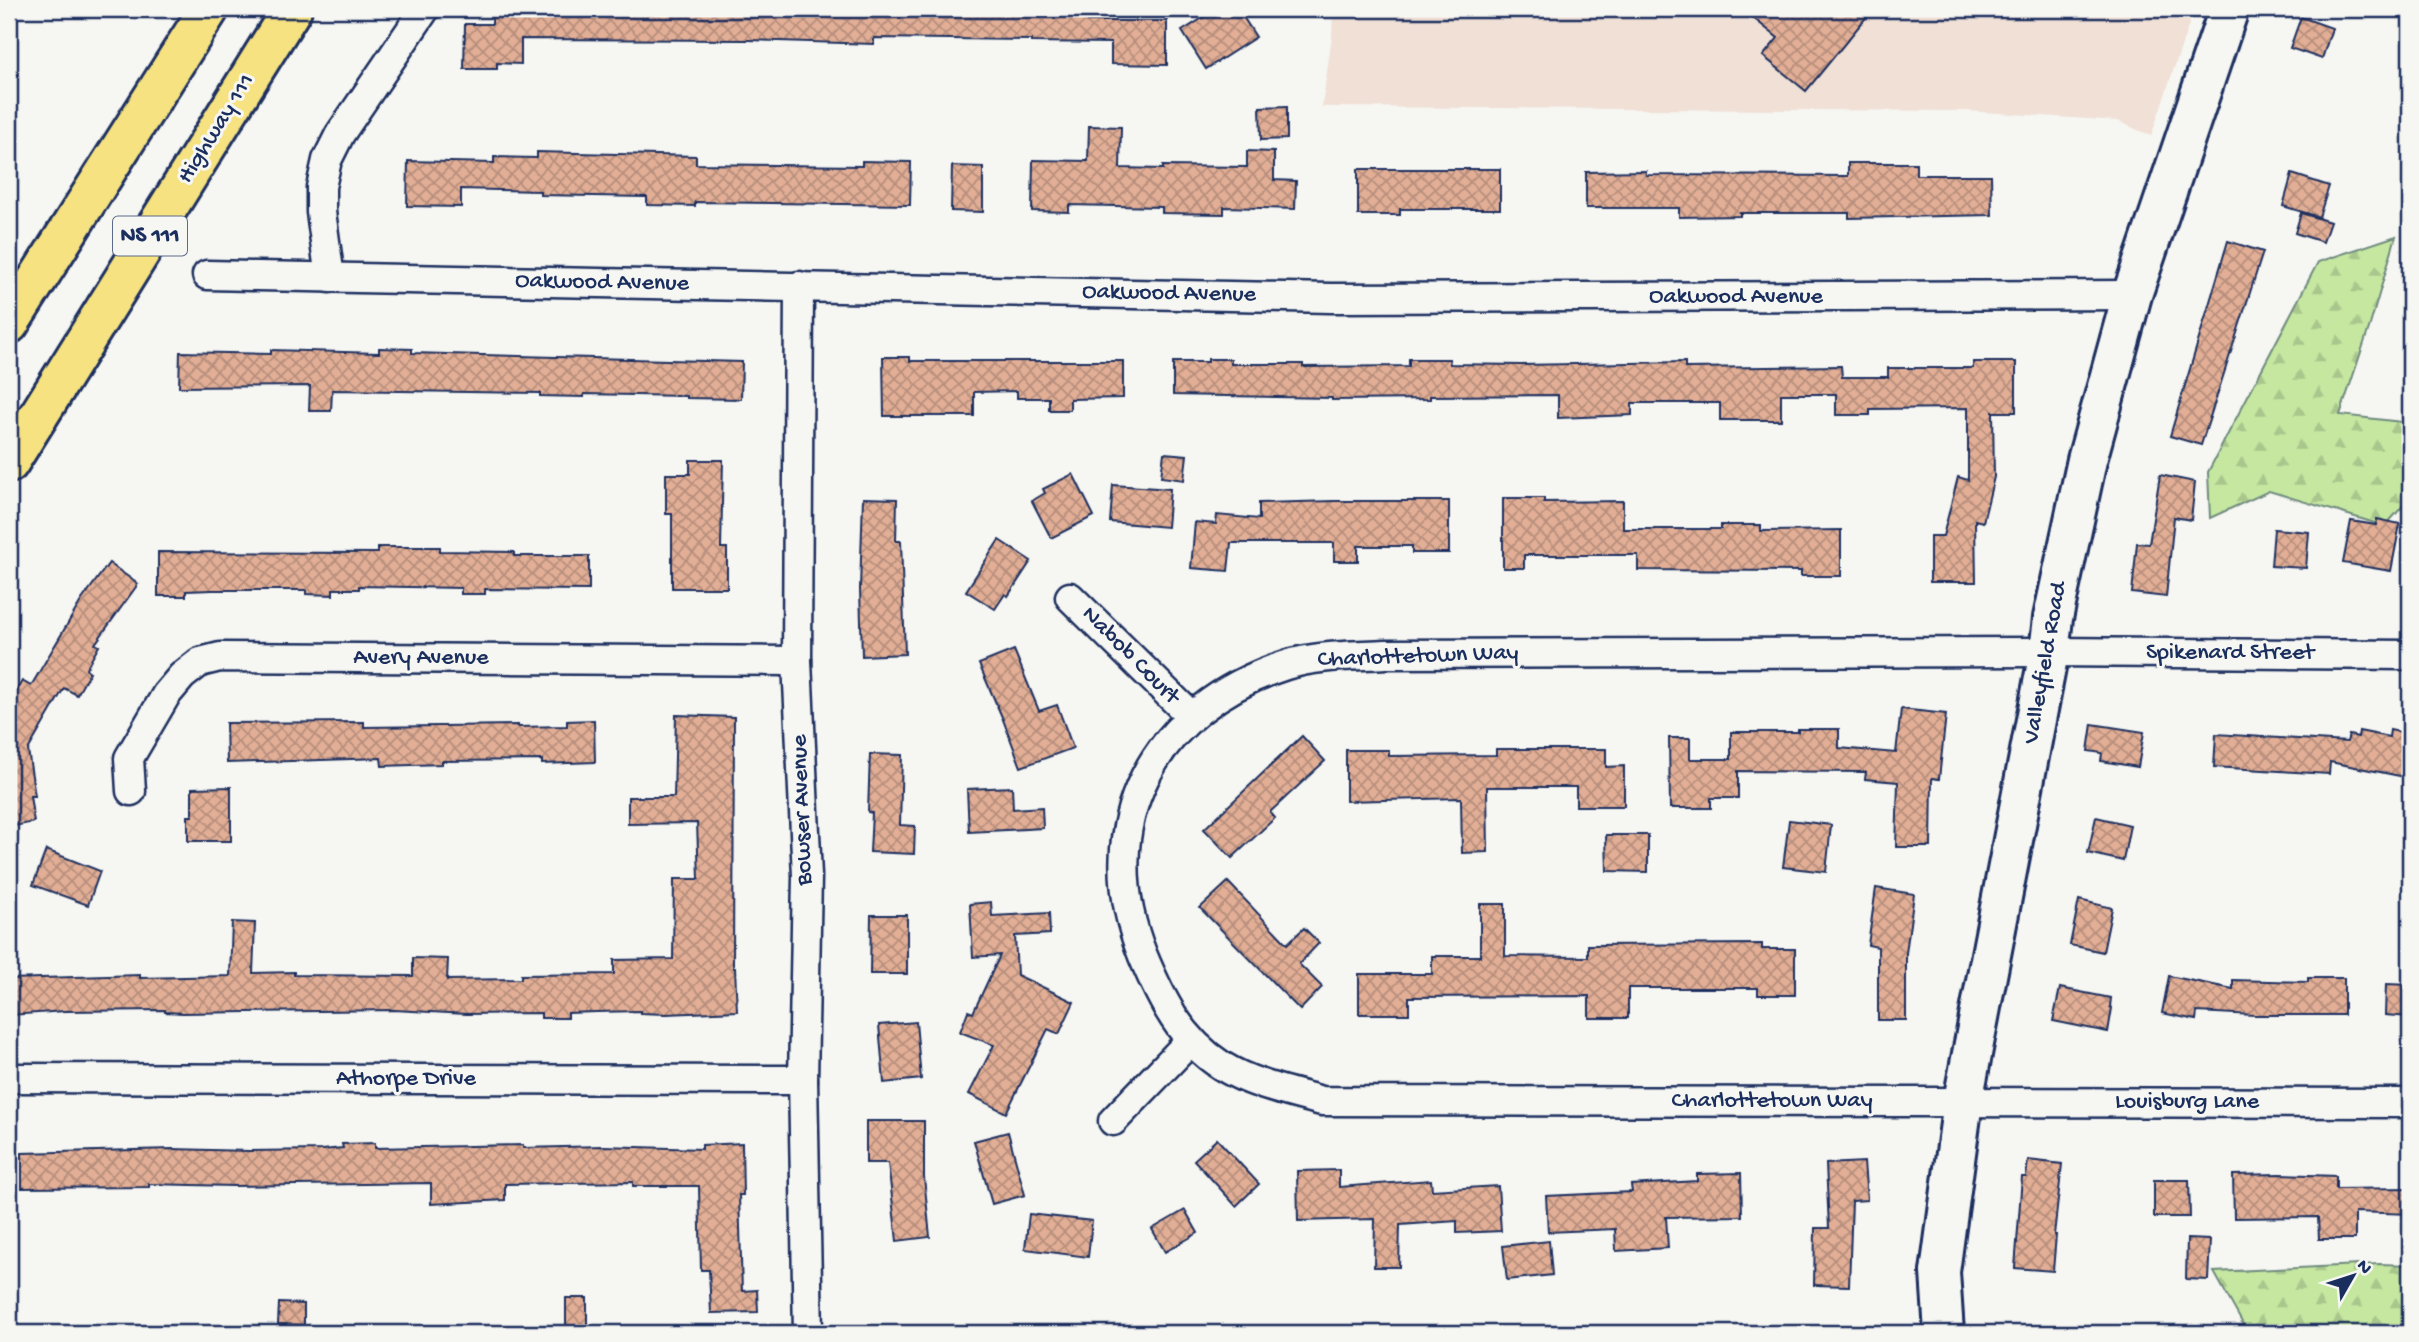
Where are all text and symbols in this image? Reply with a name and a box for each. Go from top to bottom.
street label: Highway 111 [172,69,262,189]
road number: NS 111 [113,216,187,256]
street label: Oakwood Avenue [515,267,690,299]
street label: Oakwood Avenue [1082,278,1257,310]
street label: Oakwood Avenue [1649,283,1824,312]
street label: Valleyfield Road [2017,578,2075,747]
street label: Nabob Court [1075,601,1187,713]
street label: Charlottetown Way [1317,639,1519,675]
street label: Spikenard Street [2146,639,2316,668]
street label: Avery Avenue [353,644,489,673]
street label: Bowser Avenue [786,733,820,887]
street label: Athorpe Drive [336,1065,477,1094]
street label: Charlottetown Way [1672,1087,1873,1116]
street label: Louisburg Lane [2115,1088,2260,1117]
north arrow [2318,1240,2388,1310]
text: N [2351,1255,2376,1280]

